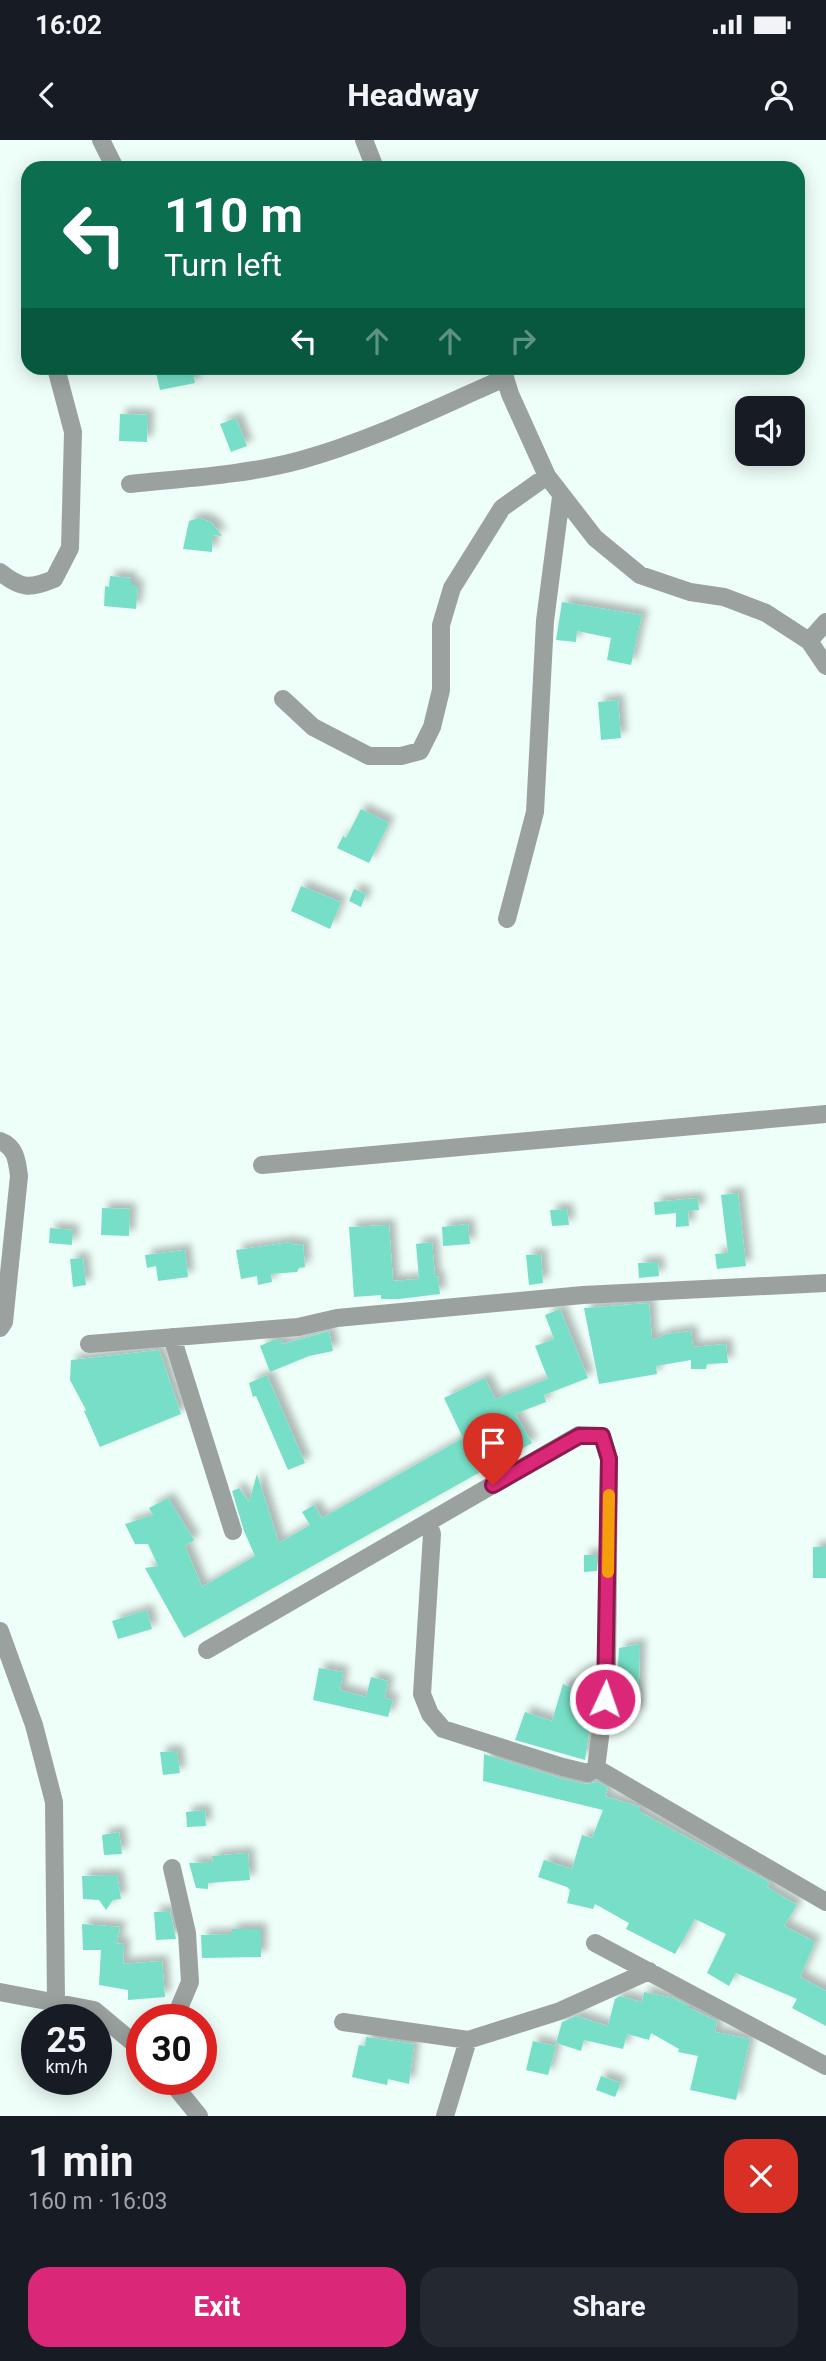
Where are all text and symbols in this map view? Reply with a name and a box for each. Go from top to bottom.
text: 16:02 [35,10,102,40]
icon: back [28,76,66,114]
text: Headway [347,76,479,114]
icon: person [760,76,798,114]
text: 110 m [164,187,303,244]
icon: left [49,189,140,280]
text: Turn left [164,246,282,284]
icon: left [285,322,323,360]
icon: ahead [358,322,396,360]
icon: ahead [431,322,469,360]
icon: right [504,322,542,360]
map controls [735,396,805,466]
button: sound [735,396,805,466]
pin [463,1413,523,1485]
icon: arrive [474,1424,512,1462]
position arrow [568,1662,642,1736]
speed limit sign: 30 [126,2004,217,2095]
text: 25 [46,2020,87,2061]
text: km/h [45,2056,88,2077]
text: 1 min [28,2137,134,2186]
button: close [724,2139,798,2213]
text: 160 m · 16:03 [28,2188,167,2215]
button: Exit [28,2267,406,2347]
button: Share [420,2267,798,2347]

